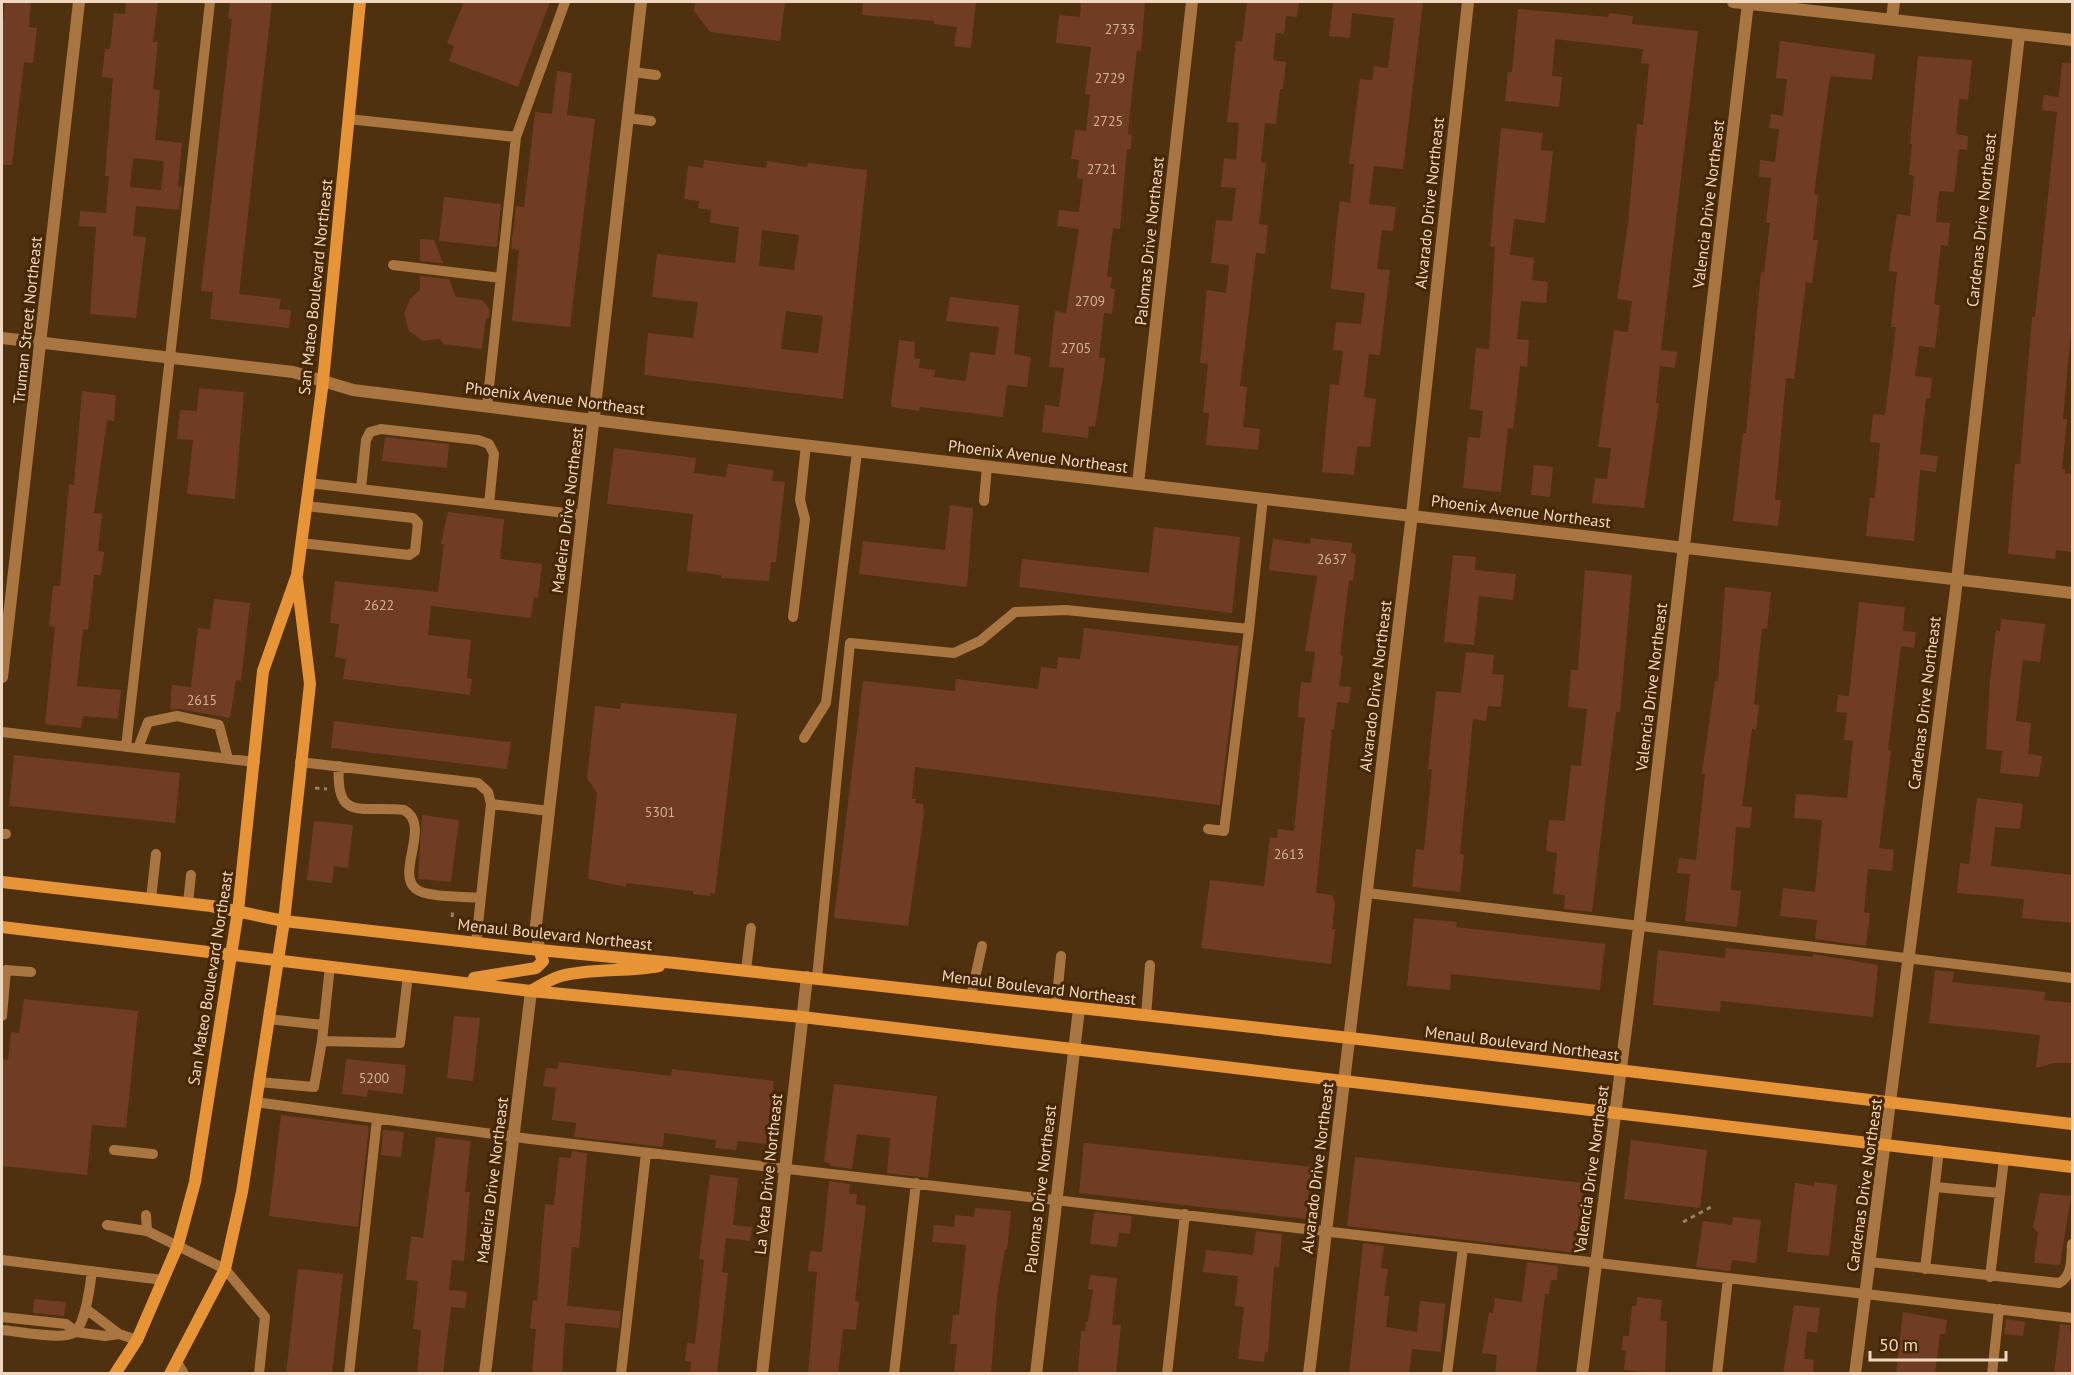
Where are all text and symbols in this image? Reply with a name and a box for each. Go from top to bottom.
house number: 2733 [1105,20,1135,38]
house number: 2729 [1095,69,1125,87]
house number: 2725 [1093,112,1123,130]
street label: Alvarado Drive Northeast [1410,116,1448,290]
street label: Valencia Drive Northeast [1688,118,1728,290]
street label: Cardenas Drive Northeast [1962,132,2000,308]
street label: Palomas Drive Northeast [1130,155,1168,326]
house number: 2721 [1087,160,1117,178]
street label: San Mateo Boulevard Northeast [294,178,336,396]
street label: Truman Street Northeast [8,235,46,405]
house number: 2709 [1075,292,1105,310]
house number: 2705 [1061,339,1091,357]
street label: Phoenix Avenue Northeast [464,377,647,419]
street label: Madeira Drive Northeast [547,425,587,594]
street label: Phoenix Avenue Northeast [947,435,1130,477]
street label: Phoenix Avenue Northeast [1430,490,1613,532]
house number: 2637 [1317,550,1347,568]
house number: 2622 [364,596,394,614]
street label: Alvarado Drive Northeast [1355,599,1395,773]
street label: Valencia Drive Northeast [1631,601,1671,773]
street label: Cardenas Drive Northeast [1903,615,1945,791]
house number: 2615 [187,691,217,709]
house number: 5301 [645,803,675,821]
house number: 2613 [1274,845,1304,863]
street label: San Mateo Boulevard Northeast [183,869,237,1087]
street label: Menaul Boulevard Northeast [457,914,654,954]
street label: Menaul Boulevard Northeast [941,965,1138,1009]
street label: Menaul Boulevard Northeast [1424,1021,1621,1065]
house number: 5200 [359,1069,390,1087]
street label: Alvarado Drive Northeast [1297,1081,1337,1255]
street label: Valencia Drive Northeast [1569,1083,1613,1255]
street label: La Veta Drive Northeast [750,1092,786,1255]
street label: Madeira Drive Northeast [472,1095,512,1264]
street label: Cardenas Drive Northeast [1842,1097,1886,1273]
street label: Palomas Drive Northeast [1020,1103,1060,1274]
scale bar [1870,1324,2006,1362]
text: 50 m [1879,1333,1918,1356]

